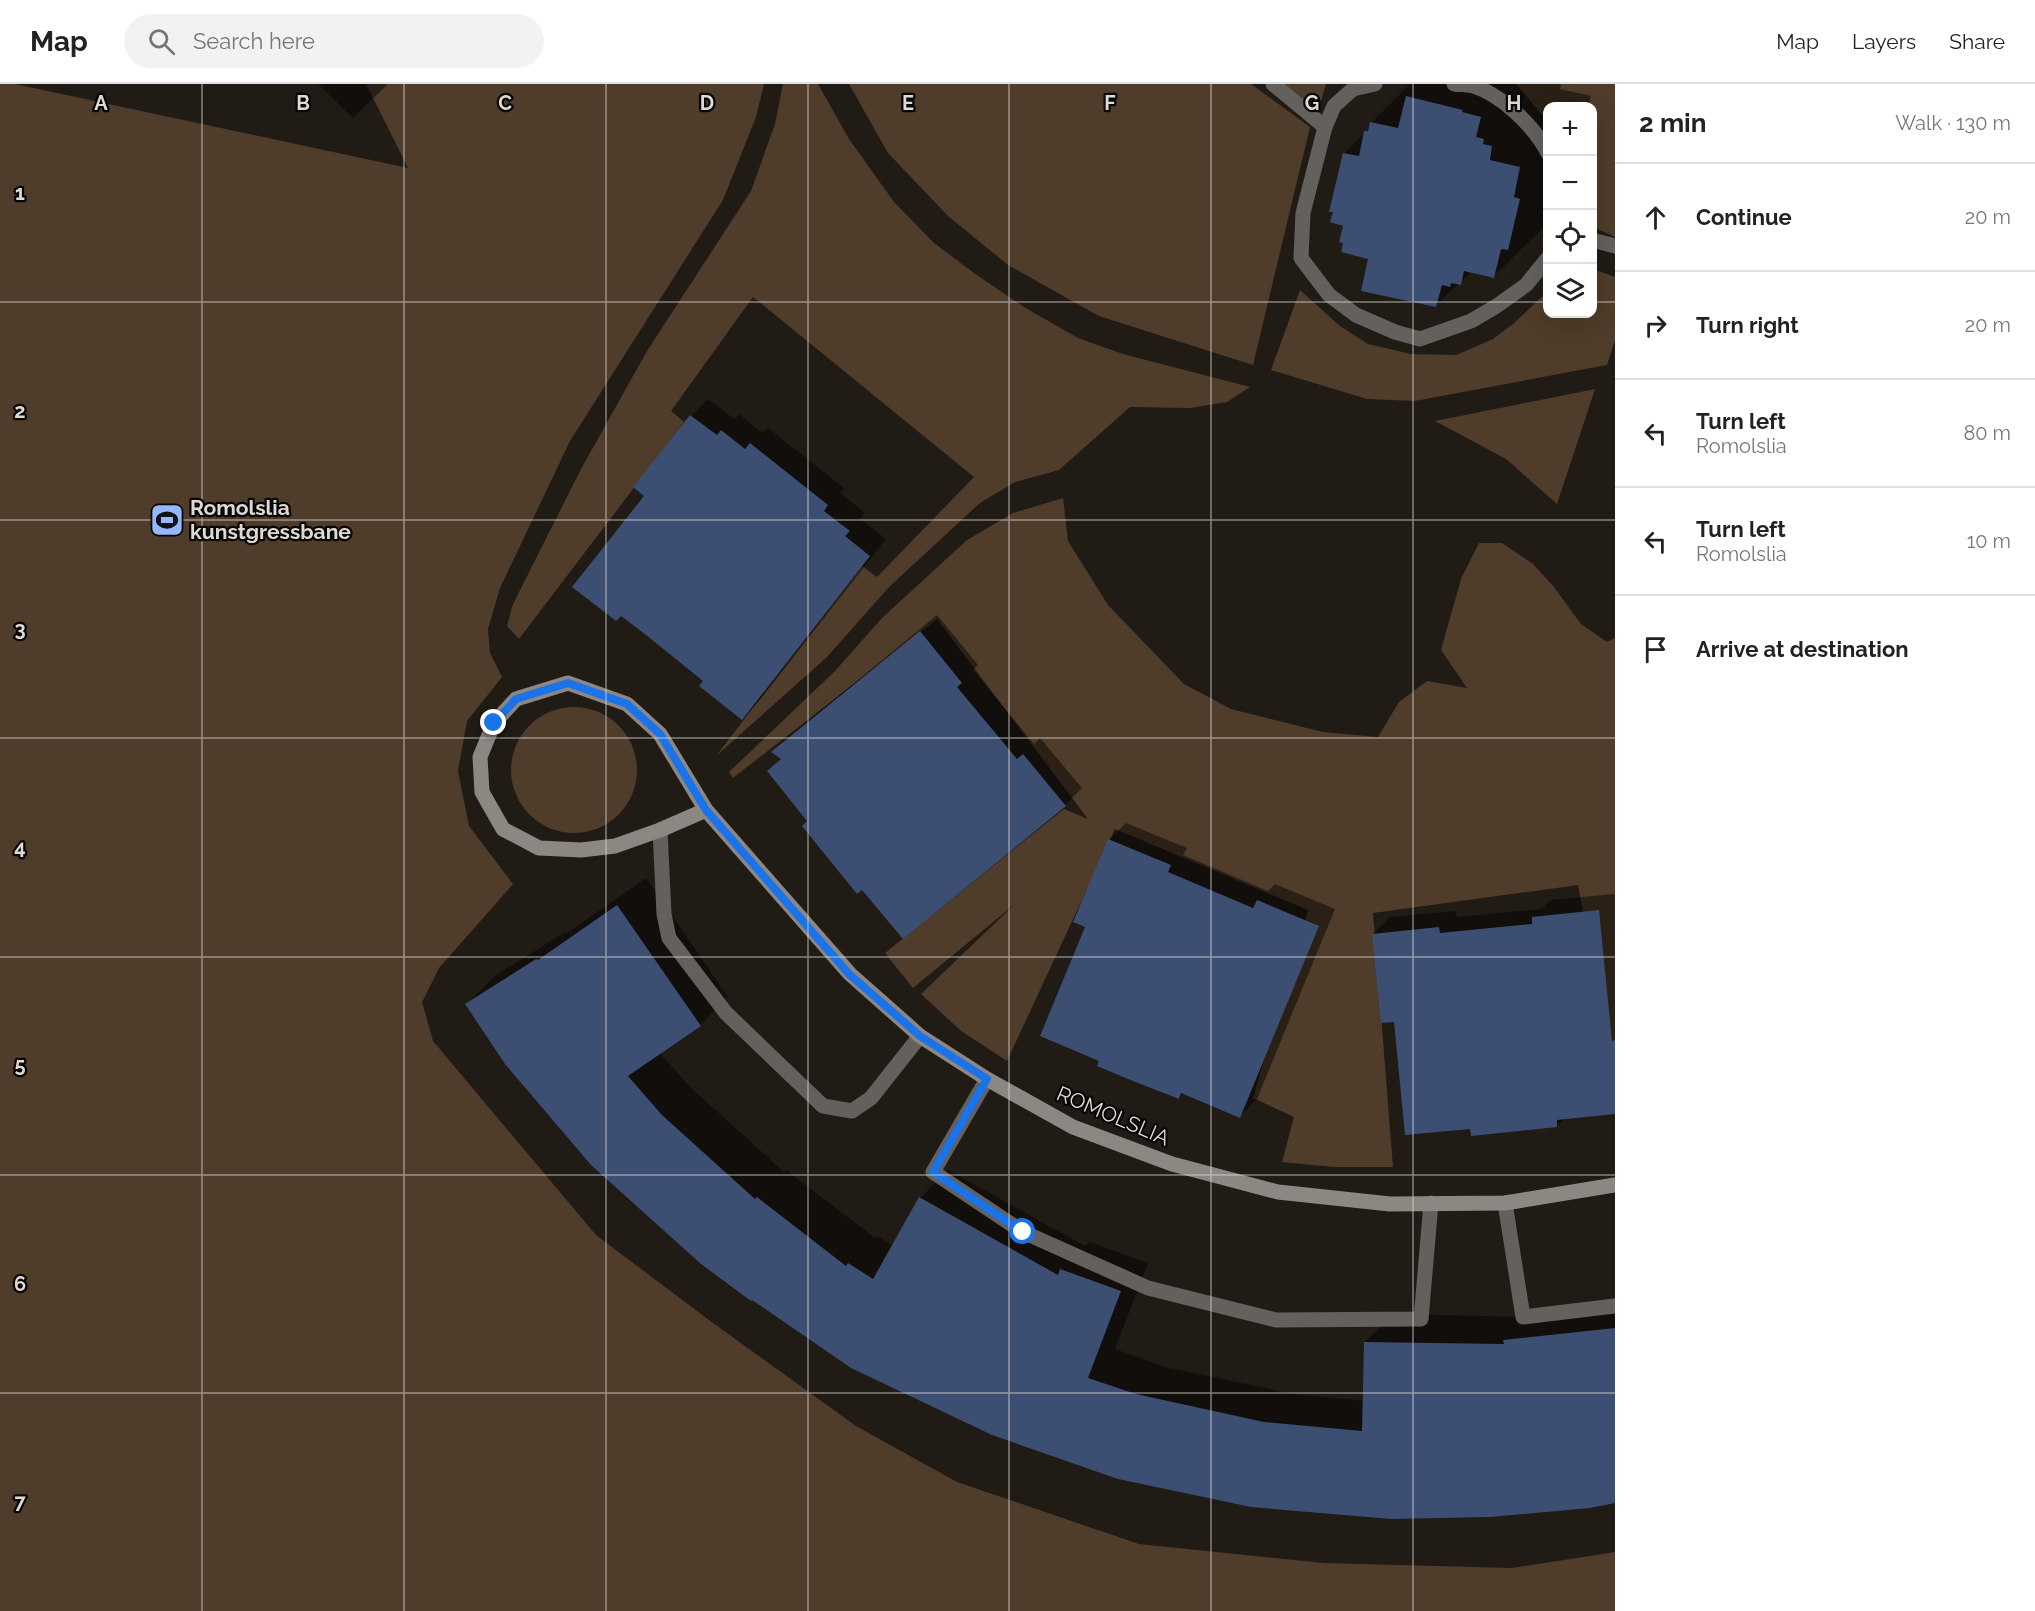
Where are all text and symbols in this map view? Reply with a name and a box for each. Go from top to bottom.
search box [124,14,544,68]
text: Map [30,25,88,58]
icon: search [145,25,178,58]
text: Search here [193,28,315,54]
text: Map [1776,29,1819,54]
text: Layers [1852,29,1916,54]
text: Share [1949,29,2005,54]
text: A [94,91,108,115]
text: B [296,91,310,115]
text: C [498,91,512,115]
text: D [700,91,714,115]
text: E [902,91,914,115]
text: F [1104,91,1116,115]
text: G [1305,91,1319,115]
text: H [1507,91,1521,115]
map controls [1543,102,1597,318]
button: + [1543,102,1597,156]
text: 2 min [1639,108,1706,138]
text: Walk · 130 m [1895,111,2011,135]
button: − [1543,156,1597,210]
text: 1 [15,181,25,205]
icon: ahead [1639,201,1672,234]
text: Continue [1696,204,1792,230]
text: 20 m [1965,205,2011,229]
button: locate [1543,210,1597,264]
button: layers [1543,264,1597,318]
icon: right [1639,309,1672,342]
text: Turn right [1696,312,1799,338]
text: 20 m [1965,313,2011,337]
text: 2 [14,399,26,423]
text: Turn left [1696,408,1786,434]
icon: left [1639,417,1672,450]
text: 80 m [1963,421,2011,445]
text: Romolslia [1696,434,1787,458]
place label: Romolslia kunstgressbane [190,495,351,544]
sports icon: Romolslia kunstgressbane [149,502,185,538]
text: Turn left [1696,516,1786,542]
icon: left [1639,525,1672,558]
text: 10 m [1967,529,2011,553]
text: Romolslia [1696,542,1787,566]
text: 3 [14,617,26,641]
icon: arrive [1639,633,1672,666]
text: Arrive at destination [1696,636,1909,662]
route end [480,709,506,735]
text: 4 [14,835,26,859]
text: 5 [14,1053,26,1077]
street label: ROMOLSLIA [1053,1081,1173,1151]
route start [1009,1218,1035,1244]
text: 6 [14,1272,26,1296]
text: 7 [14,1490,26,1514]

